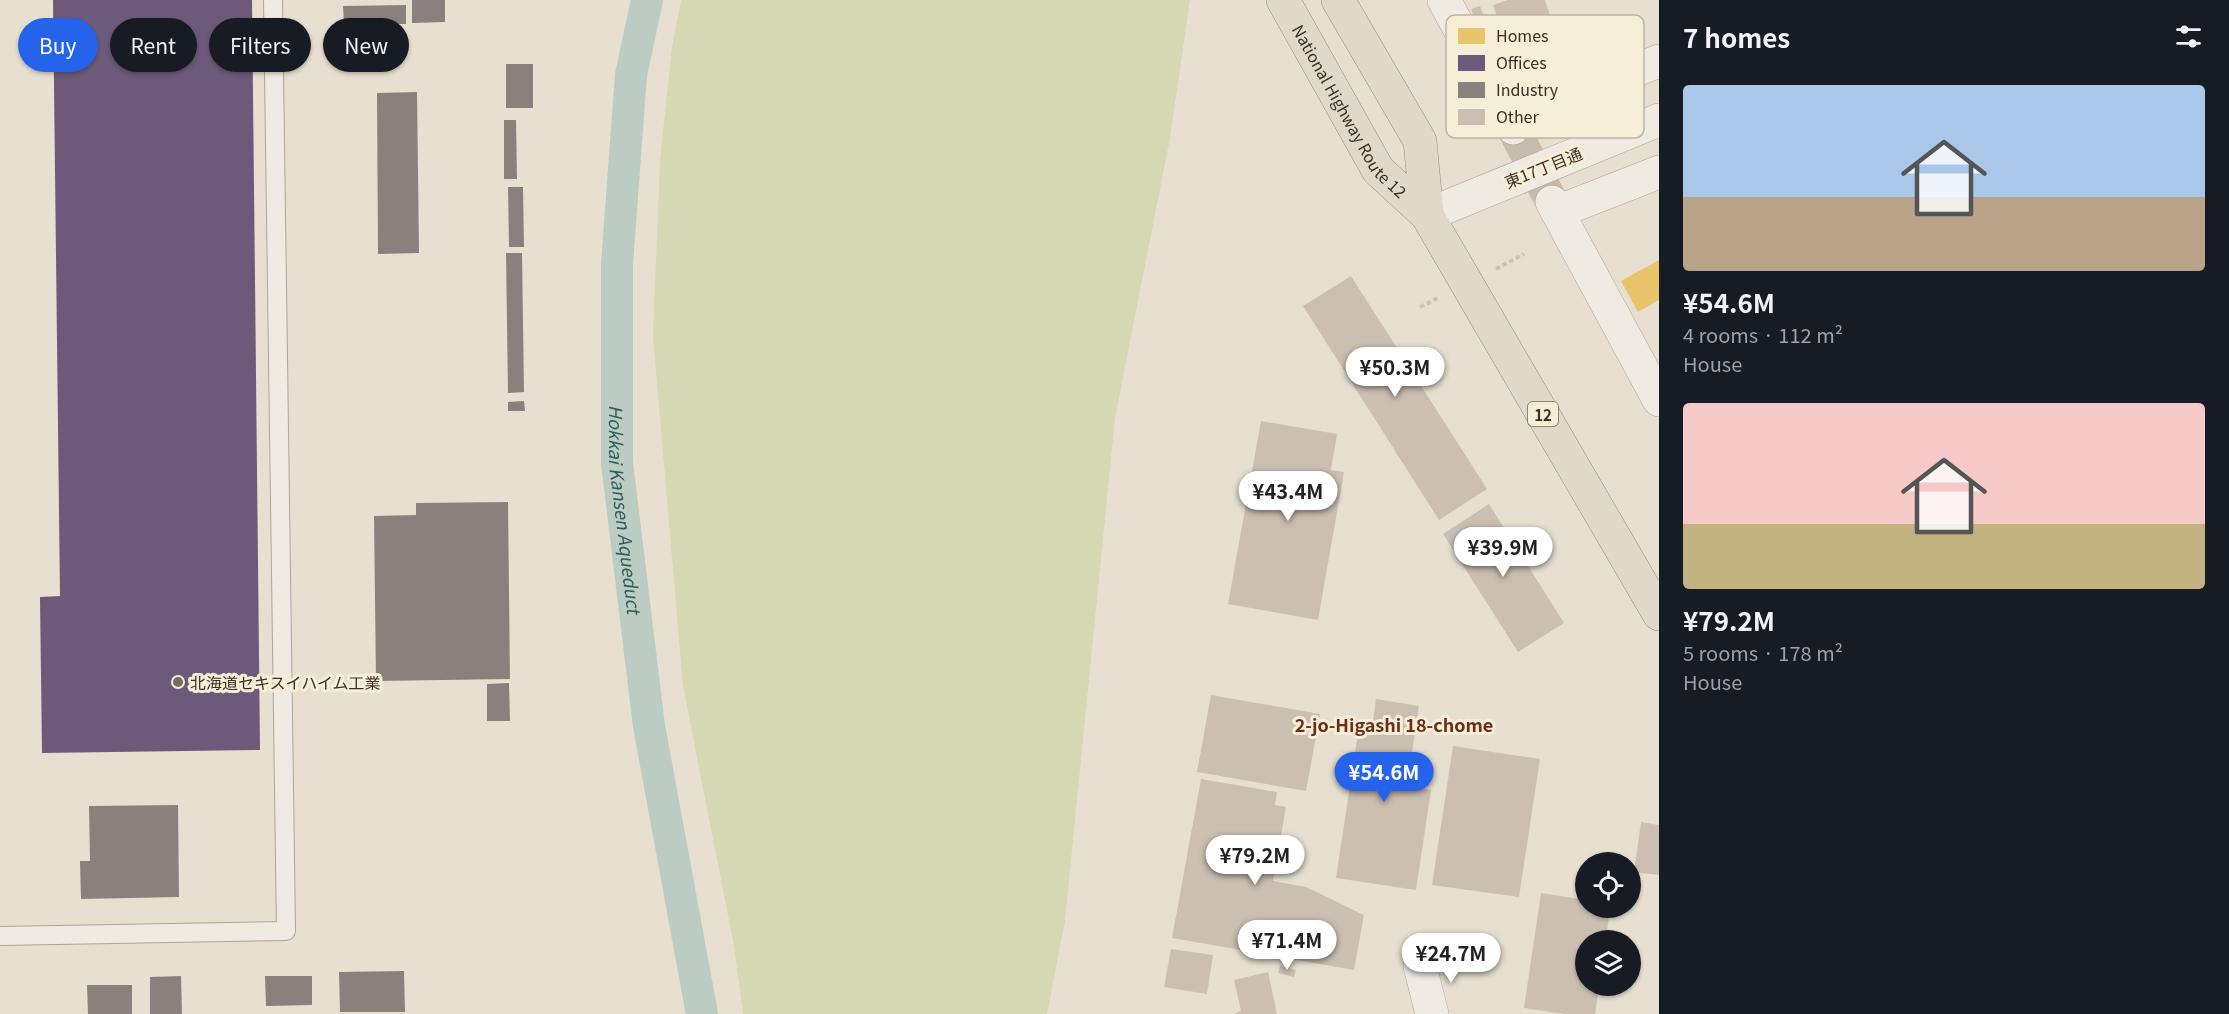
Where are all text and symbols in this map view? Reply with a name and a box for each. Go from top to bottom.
legend [1446,15,1644,138]
chip: Buy [18,18,98,72]
chip: Rent [110,18,197,72]
chip: Filters [209,18,311,72]
chip: New [323,18,409,72]
text: 7 homes [1683,18,1790,55]
street label: National Highway Route 12 [1287,20,1413,203]
icon: filters [2172,20,2205,53]
text: Homes [1496,23,1549,47]
text: Offices [1496,50,1547,74]
text: Industry [1496,77,1559,101]
text: Other [1496,104,1539,128]
icon: home [1890,124,1998,232]
street label: 東17丁目通 [1501,141,1585,193]
text: ¥54.6M [1683,283,1775,320]
text: 4 rooms · 112 m² [1683,320,1843,349]
pin: ¥50.3M [1346,347,1444,398]
text: House [1683,349,1742,378]
text: ¥50.3M [1360,352,1430,381]
road number: 12 [1528,402,1558,426]
water label: Hokkai Kansen Aqueduct [604,405,648,617]
icon: home [1890,442,1998,550]
pin: ¥43.4M [1239,471,1337,522]
text: ¥43.4M [1253,476,1323,505]
pin: ¥39.9M [1454,527,1552,578]
text: ¥39.9M [1468,532,1538,561]
text: ¥79.2M [1683,601,1775,638]
text: 5 rooms · 178 m² [1683,638,1843,667]
text: House [1683,667,1742,696]
place label: 北海道セキスイハイム工業 [190,670,381,694]
marker: 北海道セキスイハイム工業 [171,675,185,689]
district label: 2-jo-Higashi 18-chome [1295,711,1493,737]
pin: ¥54.6M [1335,752,1433,803]
text: ¥54.6M [1349,757,1419,786]
pin: ¥79.2M [1206,835,1304,886]
text: ¥79.2M [1220,840,1290,869]
map controls [1575,852,1641,996]
button: locate [1575,852,1641,918]
pin: ¥71.4M [1238,920,1336,971]
text: ¥71.4M [1252,925,1322,954]
button: layers [1575,930,1641,996]
pin: ¥24.7M [1402,933,1500,984]
text: ¥24.7M [1416,938,1486,967]

